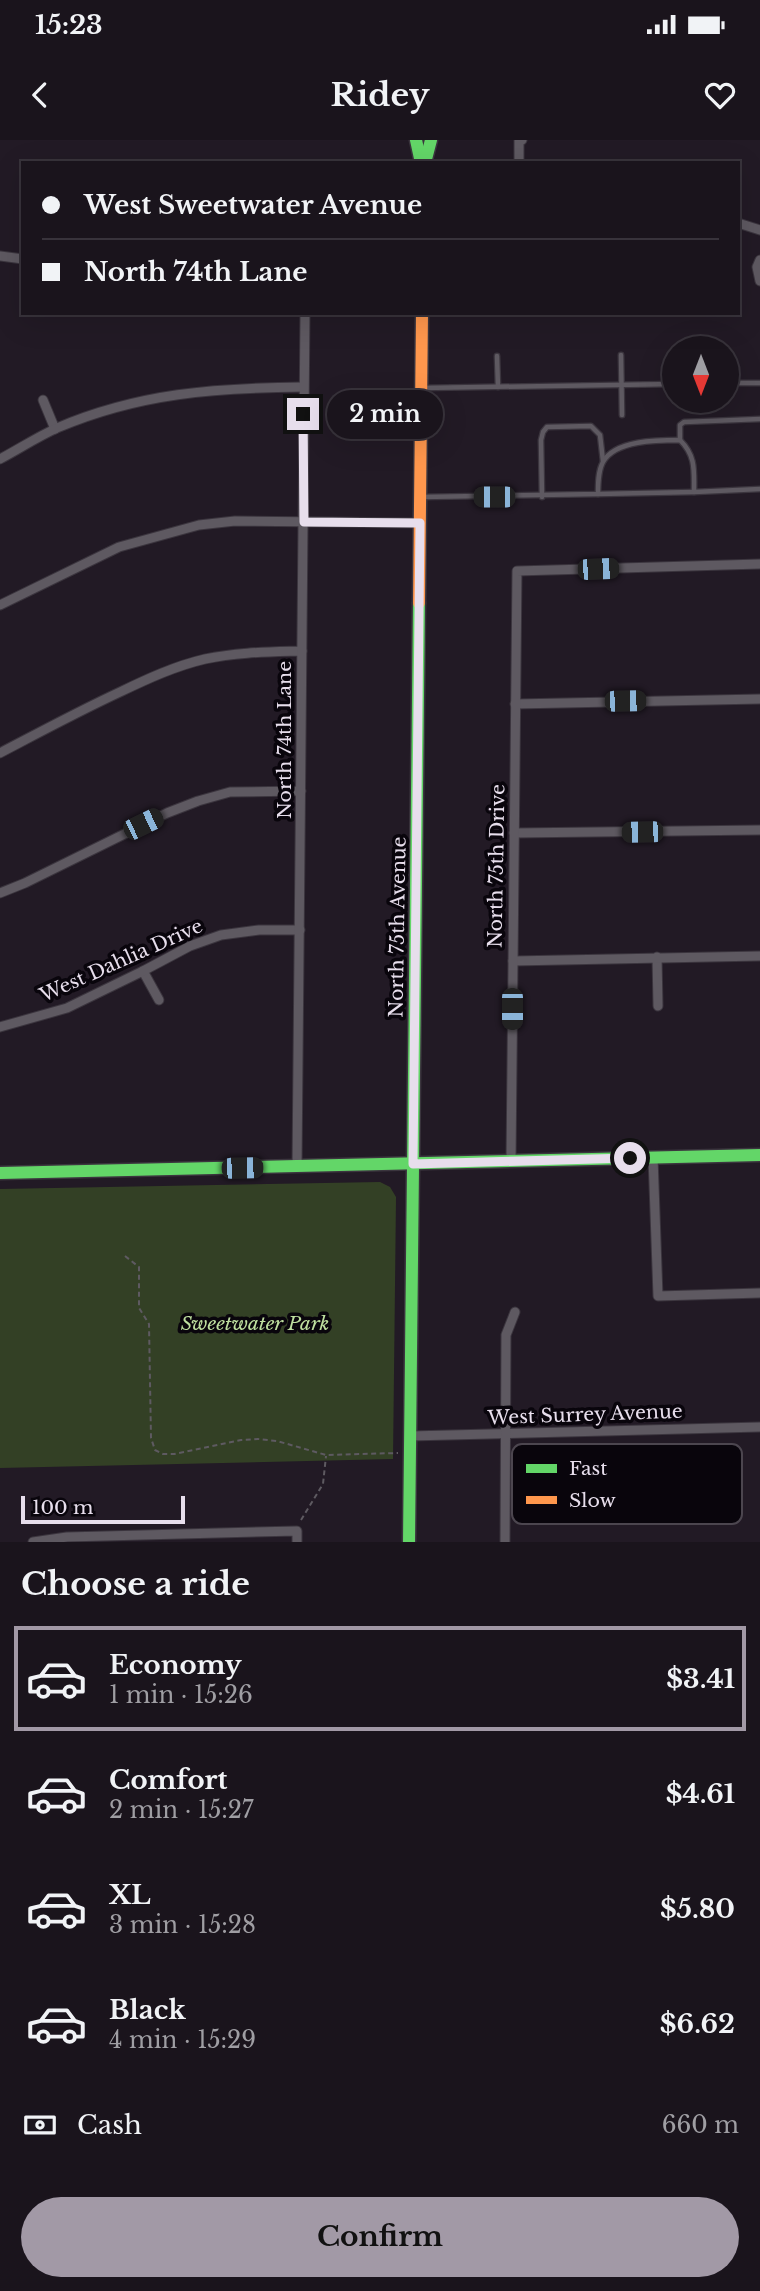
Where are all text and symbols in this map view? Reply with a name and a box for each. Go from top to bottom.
text: 15:23 [35,9,103,41]
text: Ridey [331,75,429,115]
icon: back [21,76,59,114]
icon: heart [701,76,739,114]
text: West Sweetwater Avenue [84,189,422,221]
text: North 74th Lane [84,256,308,288]
north arrow [662,336,738,413]
map controls [662,336,739,413]
callout: 2 min [328,390,443,438]
route end [287,398,319,430]
text: 2 min [349,400,421,428]
car [474,487,516,508]
car [577,558,620,580]
street label: North 74th Lane [273,661,296,819]
car [604,690,647,712]
street label: North 75th Drive [484,784,509,948]
car [120,805,167,843]
car [621,821,664,843]
street label: North 75th Avenue [384,836,411,1018]
street label: West Dahlia Drive [35,914,206,1007]
car [502,988,523,1030]
route start [614,1142,646,1174]
car [221,1157,264,1179]
park label: Sweetwater Park [181,1312,329,1335]
street label: West Surrey Avenue [486,1400,683,1429]
legend [512,1444,742,1524]
text: Fast [569,1457,608,1480]
text: Slow [569,1489,616,1512]
scale bar [21,1493,186,1525]
text: 100 m [32,1496,93,1519]
text: Choose a ride [21,1564,250,1604]
icon: car [25,1647,88,1710]
text: Economy [109,1649,242,1681]
text: $3.41 [666,1663,735,1695]
text: 1 min · 15:26 [109,1681,253,1709]
icon: car [25,1762,88,1825]
text: Comfort [109,1764,227,1796]
text: $4.61 [666,1778,735,1810]
text: 2 min · 15:27 [109,1796,254,1824]
icon: car [25,1877,88,1940]
text: XL [109,1879,151,1911]
text: $5.80 [660,1893,735,1925]
text: 3 min · 15:28 [109,1911,256,1939]
icon: car [25,1992,88,2055]
text: Black [109,1994,186,2026]
text: $6.62 [660,2008,735,2040]
text: 4 min · 15:29 [109,2026,256,2054]
icon: cash [21,2106,59,2144]
text: Cash [77,2109,142,2141]
text: 660 m [662,2111,739,2139]
button: Confirm [21,2197,739,2277]

